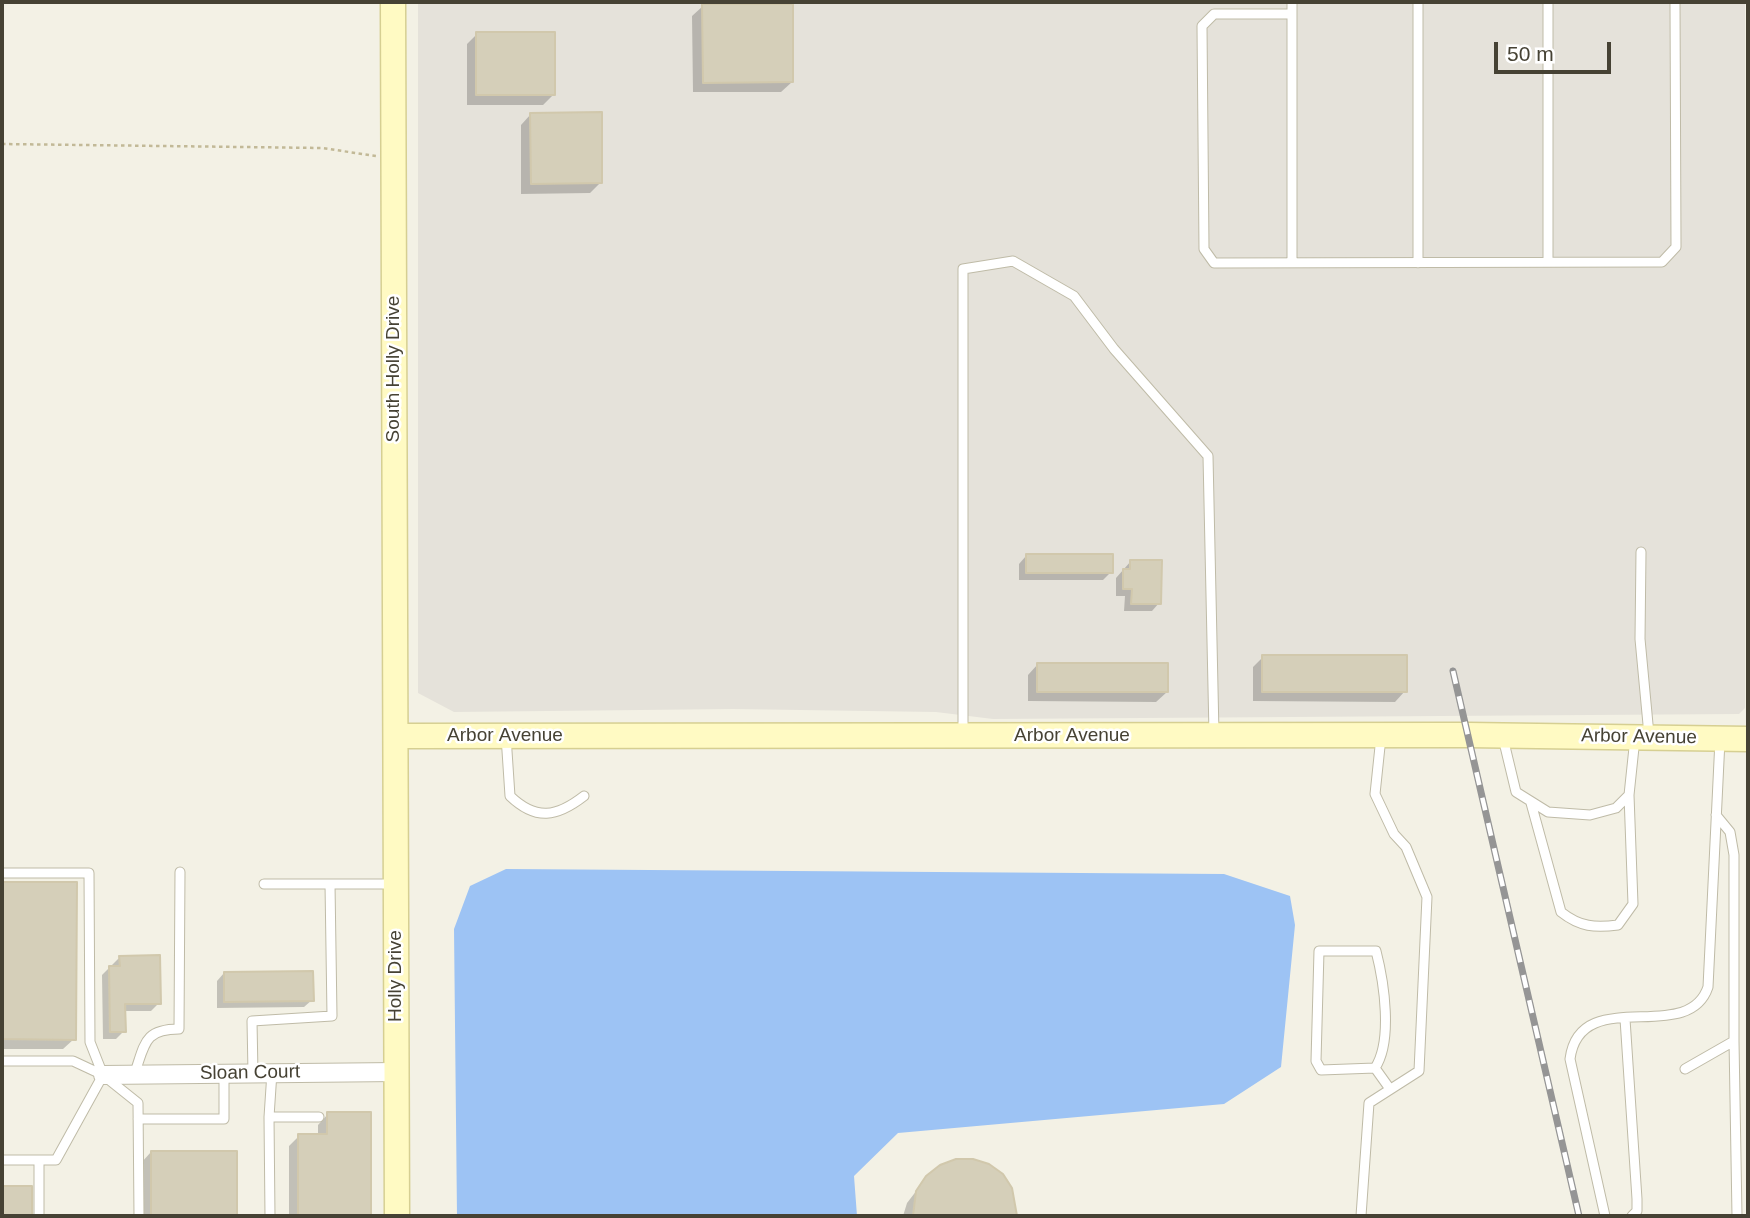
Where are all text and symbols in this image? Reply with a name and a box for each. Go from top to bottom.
scale bar [1498,28,1615,72]
text: 50 m [1507,42,1554,65]
street label: South Holly Drive [383,296,405,442]
street label: Arbor Avenue [447,725,563,747]
street label: Arbor Avenue [1014,725,1130,747]
street label: Arbor Avenue [1581,725,1697,749]
street label: Holly Drive [385,930,407,1022]
street label: Sloan Court [200,1061,300,1085]

